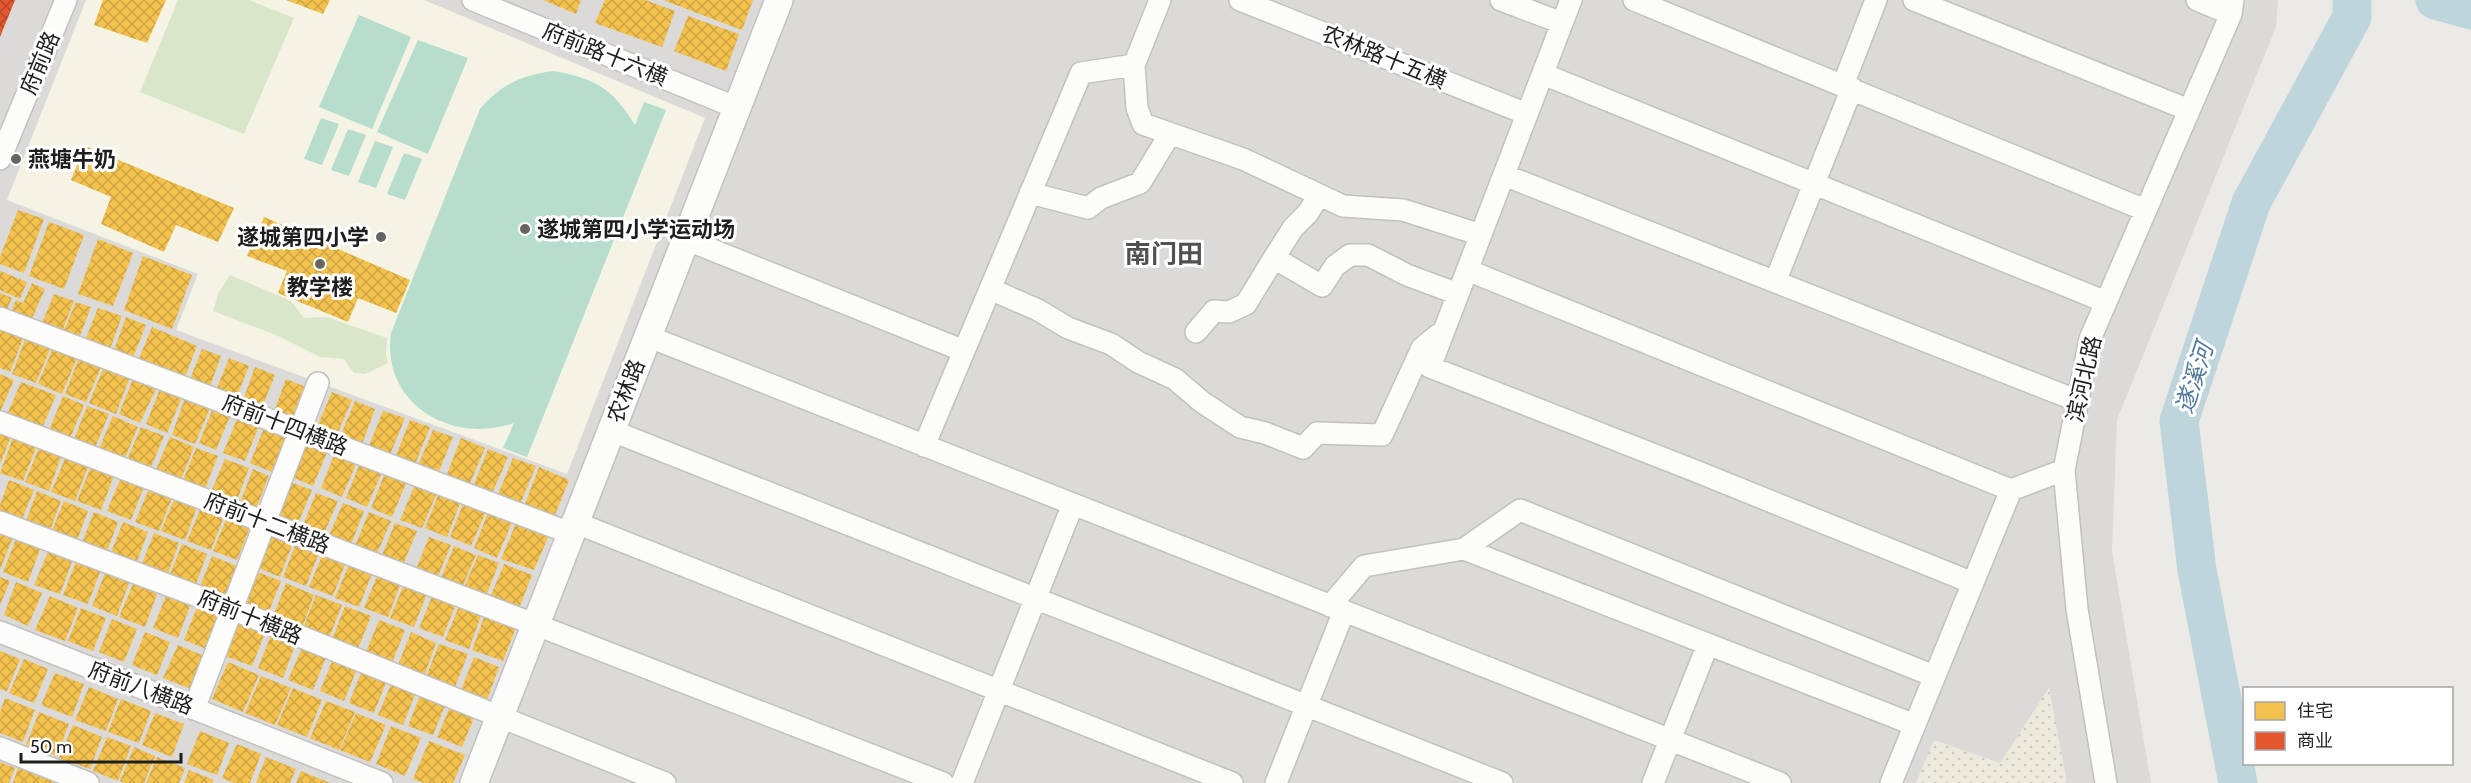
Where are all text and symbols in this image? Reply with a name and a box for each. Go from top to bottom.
street label: 府前路十六横 [539,17,671,91]
street label: 农林路十五横 [1318,20,1450,94]
street label: 府前路 [15,27,65,99]
place label: 燕塘牛奶 [28,146,116,173]
marker: 燕塘牛奶 [9,152,23,166]
place label: 遂城第四小学运动场 [537,216,735,243]
marker: 遂城第四小学运动场 [518,222,532,236]
place label: 遂城第四小学 [237,224,369,251]
marker: 遂城第四小学 [374,230,388,244]
district label: 南门田 [1125,238,1203,270]
marker: 教学楼 [313,257,327,271]
place label: 教学楼 [287,274,353,301]
street label: 滨河北路 [2061,333,2107,425]
water label: 遂溪河 [2169,335,2220,417]
street label: 农林路 [602,355,650,427]
street label: 府前十四横路 [219,389,351,461]
street label: 府前十二横路 [201,487,333,559]
street label: 府前十横路 [194,584,306,650]
street label: 府前八横路 [85,656,197,720]
legend [2243,687,2453,765]
text: 住宅 [2297,700,2333,722]
scale bar [21,726,182,764]
text: 商业 [2297,730,2333,752]
text: 50 m [30,736,72,758]

